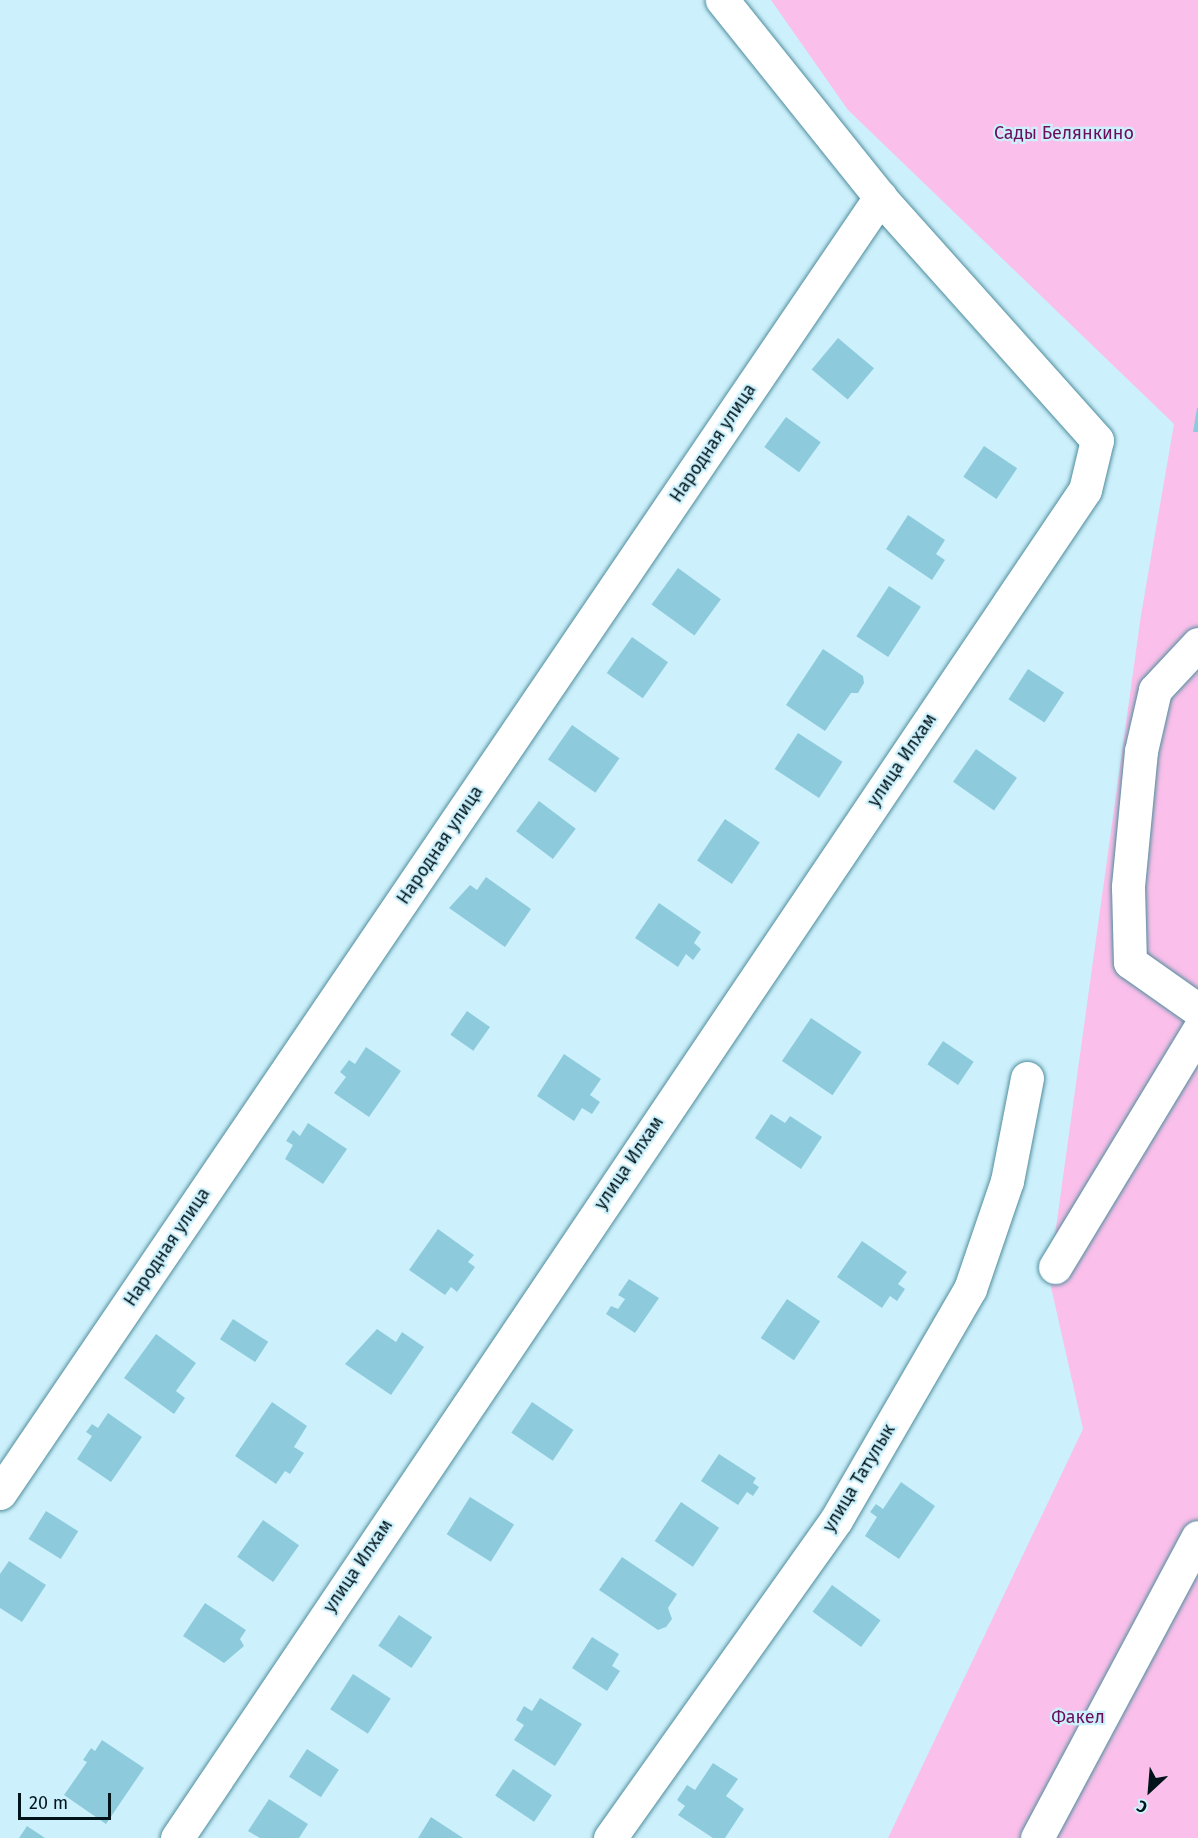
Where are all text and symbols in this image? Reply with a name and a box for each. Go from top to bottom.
park label: Сады Белянкино [994,122,1134,144]
street label: Народная улица [665,380,761,506]
street label: улица Илхам [863,709,941,811]
street label: Народная улица [392,782,488,908]
street label: улица Илхам [590,1112,668,1214]
street label: Народная улица [119,1184,215,1310]
street label: улица Татулык [818,1420,900,1536]
street label: улица Илхам [319,1515,397,1617]
park label: Факел [1051,1706,1105,1728]
north arrow [1120,1760,1180,1820]
scale bar [21,1781,114,1819]
text: 20 m [29,1792,68,1814]
text: С [1134,1796,1150,1817]

